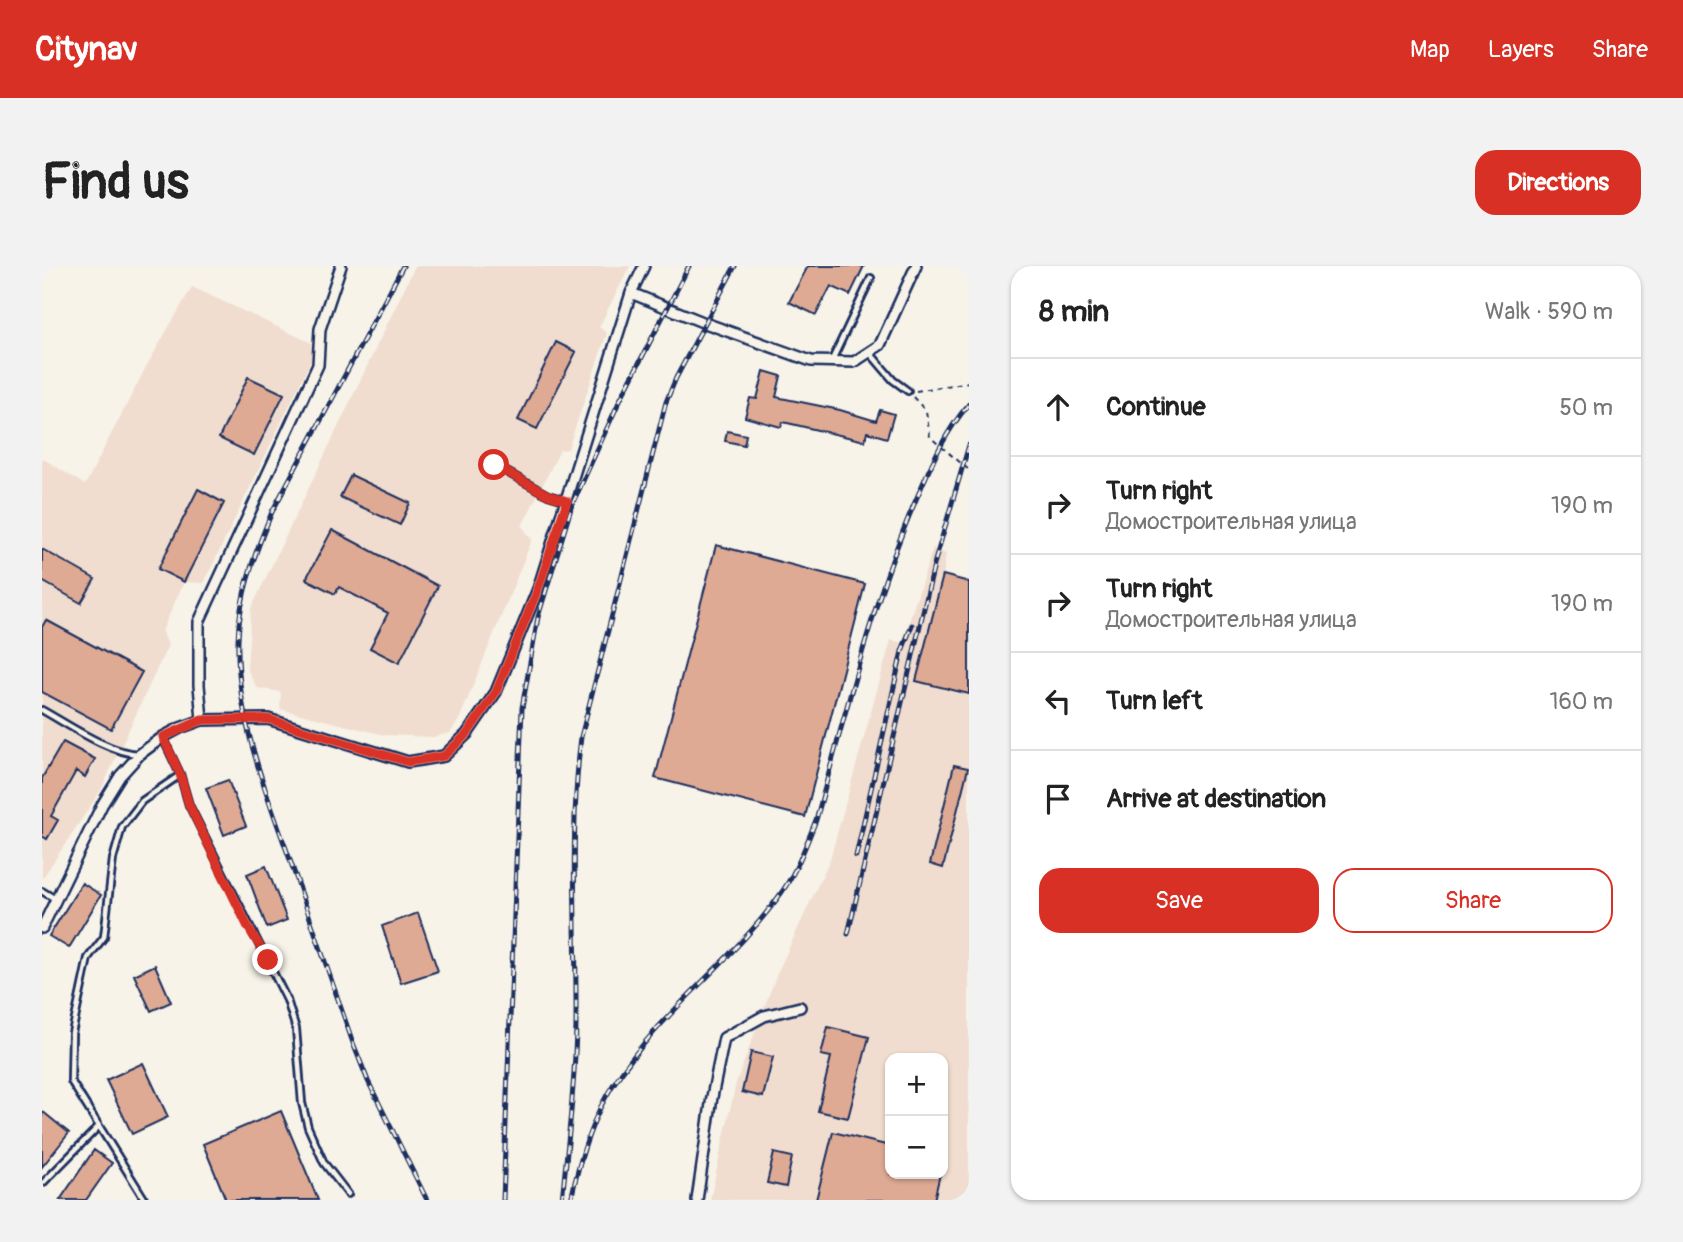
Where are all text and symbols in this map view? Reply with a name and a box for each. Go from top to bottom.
text: Citynav [35,29,138,70]
text: Map [1410,35,1450,64]
text: Layers [1488,35,1554,64]
text: Share [1592,35,1648,64]
button: Directions [1475,150,1641,215]
text: Find us [42,152,189,213]
text: 8 min [1039,293,1109,330]
text: Walk · 590 m [1485,297,1613,326]
icon: ahead [1039,388,1077,426]
text: Continue [1106,391,1206,423]
text: 50 m [1559,393,1613,422]
route start [478,449,509,480]
text: Turn right [1106,475,1212,507]
icon: right [1039,486,1077,524]
text: 190 m [1551,491,1613,520]
text: Домостроительная улица [1106,507,1357,536]
text: Turn right [1106,573,1212,605]
icon: right [1039,584,1077,622]
text: 190 m [1551,589,1613,618]
text: Домостроительная улица [1106,605,1357,634]
icon: left [1039,682,1077,720]
text: Turn left [1106,685,1202,717]
text: 160 m [1549,687,1613,716]
icon: arrive [1039,780,1077,818]
text: Arrive at destination [1106,783,1326,815]
button: Save [1039,868,1319,933]
button: Share [1333,868,1613,933]
route end [252,944,283,975]
map controls [885,1053,948,1179]
button: + [885,1053,948,1116]
button: − [885,1116,948,1179]

